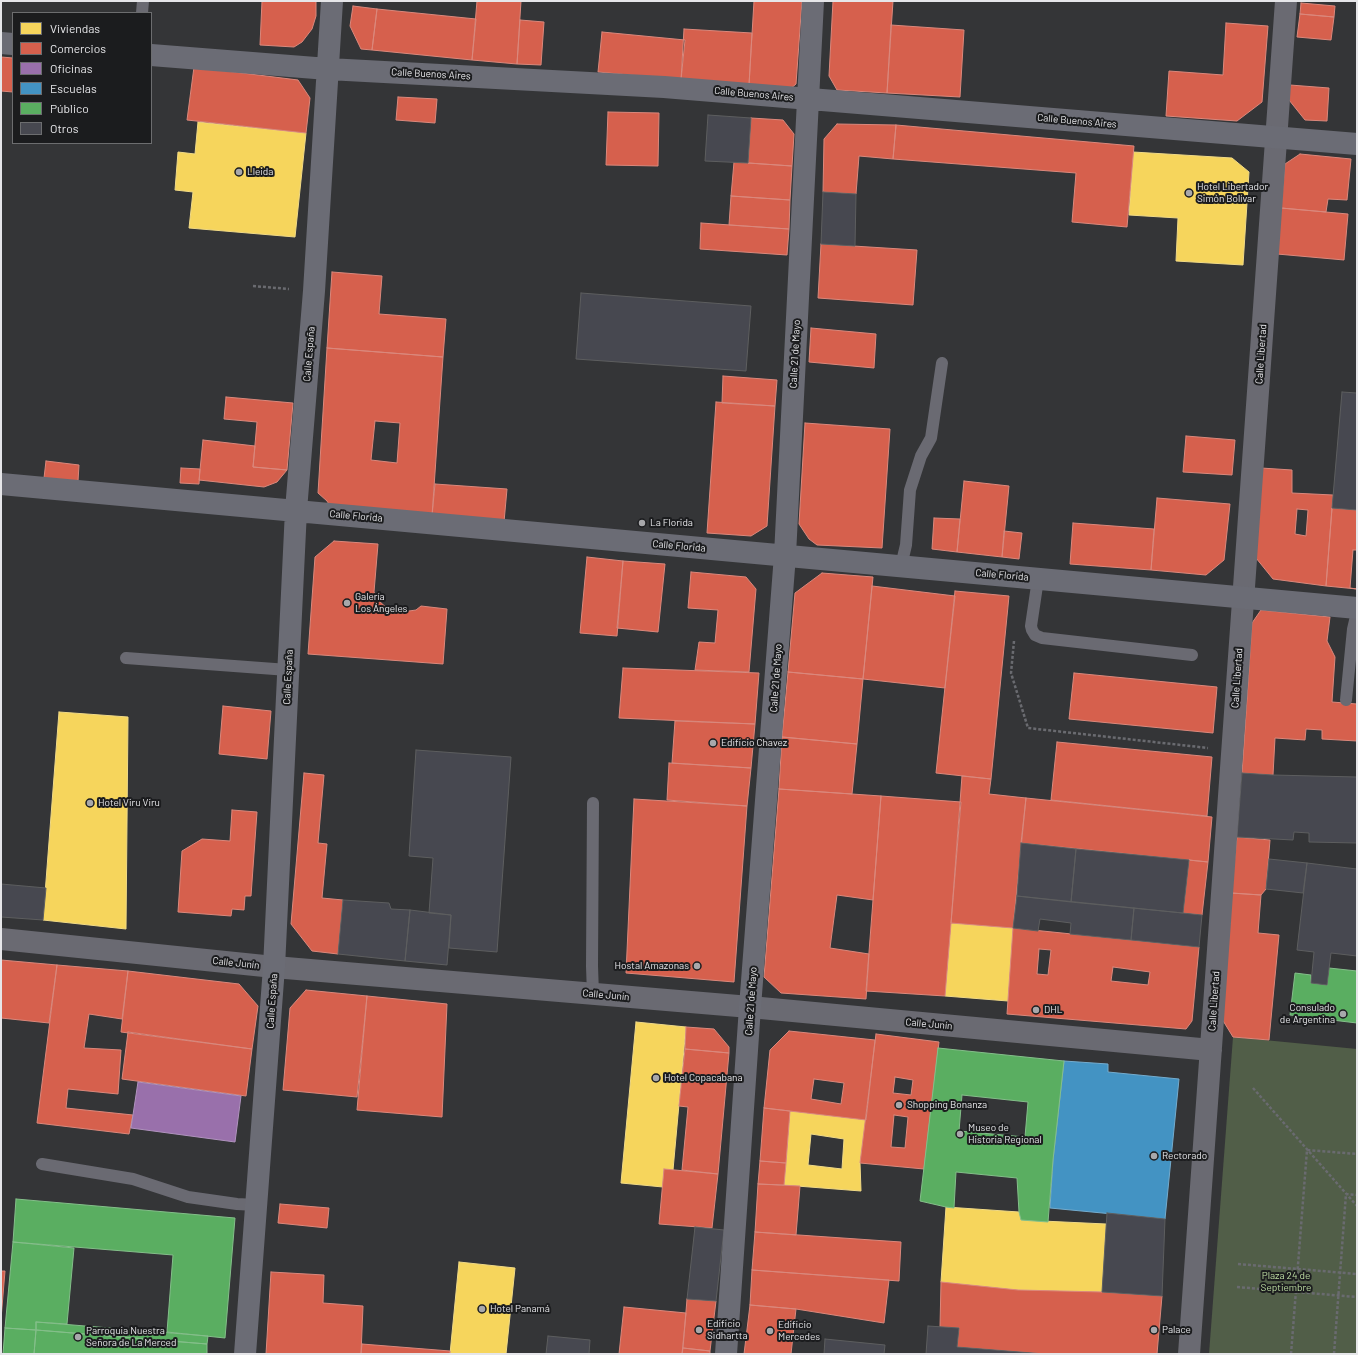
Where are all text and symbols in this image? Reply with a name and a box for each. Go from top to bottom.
legend [12,12,152,144]
text: Viviendas [50,21,100,35]
text: Comercios [50,41,106,55]
text: Oficinas [50,61,92,75]
street label: Calle Buenos Aires [391,66,471,82]
text: Escuelas [50,81,97,95]
street label: Calle Buenos Aires [714,85,794,103]
text: Público [50,101,89,115]
street label: Calle Buenos Aires [1037,112,1117,130]
text: Otros [50,121,78,135]
place label: Lleida [247,166,273,178]
marker: Lleida [234,167,244,177]
place label: Hotel Libertador Simón Bolívar [1197,181,1268,204]
marker: Hotel Libertador Simón Bolívar [1184,188,1194,198]
street label: Calle 21 de Mayo [787,319,803,389]
street label: Calle Libertad [1253,324,1269,384]
street label: Calle España [301,326,317,382]
street label: Calle Florida [329,508,383,524]
place label: La Florida [650,517,693,529]
marker: La Florida [637,518,647,528]
street label: Calle Florida [652,538,706,554]
street label: Calle Florida [975,567,1029,583]
place label: Galería Los Ángeles [355,591,407,614]
marker: Galería Los Ángeles [342,598,352,608]
street label: Calle 21 de Mayo [768,643,784,713]
street label: Calle Libertad [1229,648,1245,708]
street label: Calle España [281,649,295,705]
place label: Edificio Chavez [721,737,787,749]
marker: Edificio Chavez [708,738,718,748]
place label: Hotel Viru Viru [98,797,160,809]
marker: Hotel Viru Viru [85,798,95,808]
street label: Calle Junín [212,955,260,971]
place label: Hostal Amazonas [615,960,689,972]
marker: Hostal Amazonas [692,961,702,971]
street label: Calle 21 de Mayo [743,966,759,1036]
street label: Calle Libertad [1206,971,1222,1031]
street label: Calle España [264,973,280,1029]
street label: Calle Junín [582,987,630,1003]
place label: Consulado de Argentina [1280,1002,1335,1026]
place label: DHL [1044,1004,1062,1016]
marker: DHL [1031,1005,1041,1015]
marker: Consulado de Argentina [1338,1009,1348,1019]
street label: Calle Junín [905,1016,953,1032]
place label: Hotel Copacabana [664,1072,743,1084]
marker: Hotel Copacabana [651,1073,661,1083]
place label: Shopping Bonanza [907,1099,987,1111]
marker: Shopping Bonanza [894,1100,904,1110]
place label: Museo de Historia Regional [968,1122,1042,1146]
marker: Museo de Historia Regional [955,1129,965,1139]
place label: Rectorado [1162,1150,1207,1162]
marker: Rectorado [1149,1151,1159,1161]
park label: Plaza 24 de Septiembre [1261,1270,1311,1294]
place label: Hotel Panamá [490,1303,550,1315]
marker: Hotel Panamá [477,1304,487,1314]
place label: Edificio Sidhartta [707,1318,748,1342]
place label: Edificio Mercedes [778,1319,820,1342]
place label: Palace [1162,1324,1191,1336]
place label: Parroquia Nuestra Señora de La Merced [86,1325,176,1348]
marker: Edificio Sidhartta [694,1325,704,1335]
marker: Palace [1149,1325,1159,1335]
marker: Edificio Mercedes [765,1326,775,1336]
marker: Parroquia Nuestra Señora de La Merced [73,1332,83,1342]

